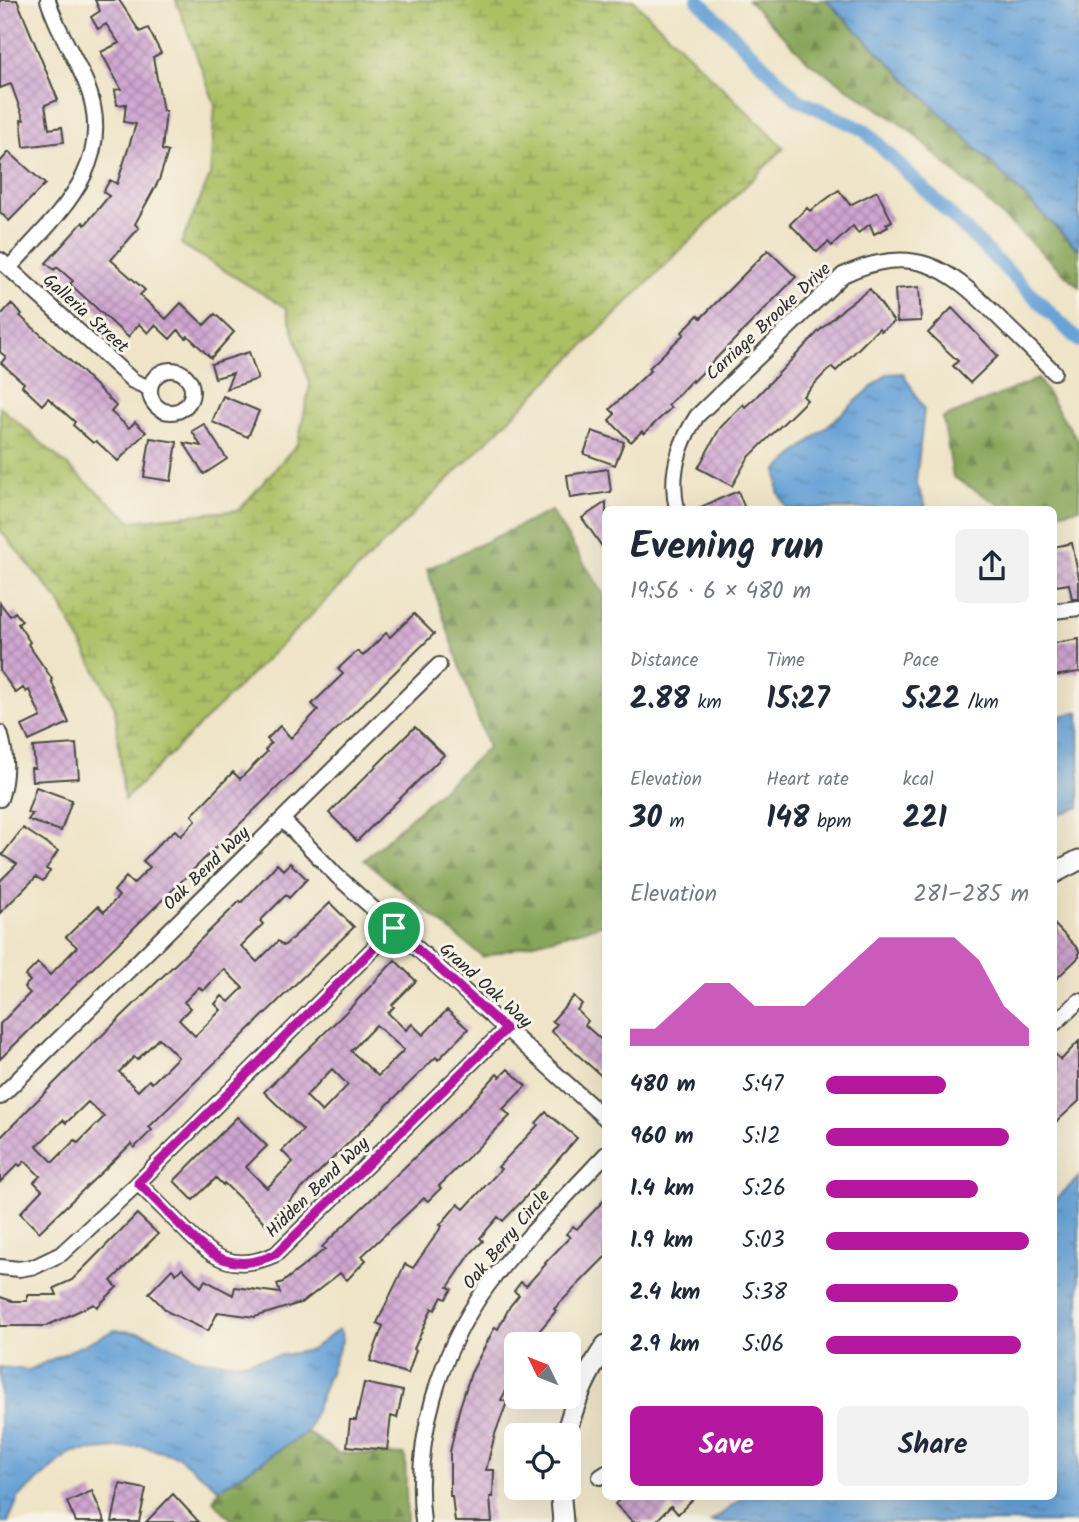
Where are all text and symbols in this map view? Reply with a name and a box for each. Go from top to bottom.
street label: Carriage Brooke Drive [700,256,838,388]
street label: Galleria Street [35,267,136,362]
text: Evening run [630,518,824,578]
button: share [955,529,1029,603]
text: 19:56 · 6 × 480 m [630,574,811,610]
text: Distance [630,646,698,676]
text: Time [766,646,805,676]
text: Pace [903,646,939,676]
text: 2.88 [630,676,690,724]
text: 15:27 [766,676,830,724]
text: 5:22 [903,676,960,724]
text: km [690,688,722,718]
text: /km [960,688,999,718]
text: Elevation [630,765,702,795]
text: Heart rate [766,765,849,795]
text: kcal [903,765,934,795]
text: 30 [630,795,662,843]
text: 148 [766,795,809,843]
text: 221 [903,795,947,843]
text: m [662,807,685,837]
text: bpm [809,807,851,837]
street label: Oak Bend Way [157,820,258,918]
text: Elevation [630,877,717,913]
text: 281–285 m [913,877,1029,913]
pin [364,898,424,958]
icon: arrive [375,909,413,947]
street label: Grand Oak Way [432,936,539,1037]
text: 480 m [630,1067,696,1103]
text: 5:47 [742,1067,783,1103]
text: 960 m [630,1119,694,1155]
text: 5:12 [742,1119,781,1155]
street label: Hidden Bend Way [259,1130,377,1246]
text: 1.4 km [630,1171,694,1207]
text: 5:26 [742,1171,786,1207]
street label: Oak Berry Circle [456,1183,558,1297]
text: 1.9 km [630,1223,693,1259]
text: 5:03 [742,1223,785,1259]
text: 2.4 km [630,1275,700,1311]
text: 5:38 [742,1275,787,1311]
text: 2.9 km [630,1327,700,1363]
text: 5:06 [742,1327,784,1363]
north arrow [504,1332,581,1409]
map controls [504,1332,581,1500]
button: Save [630,1406,823,1486]
button: Share [837,1406,1029,1486]
button: locate [504,1423,581,1500]

